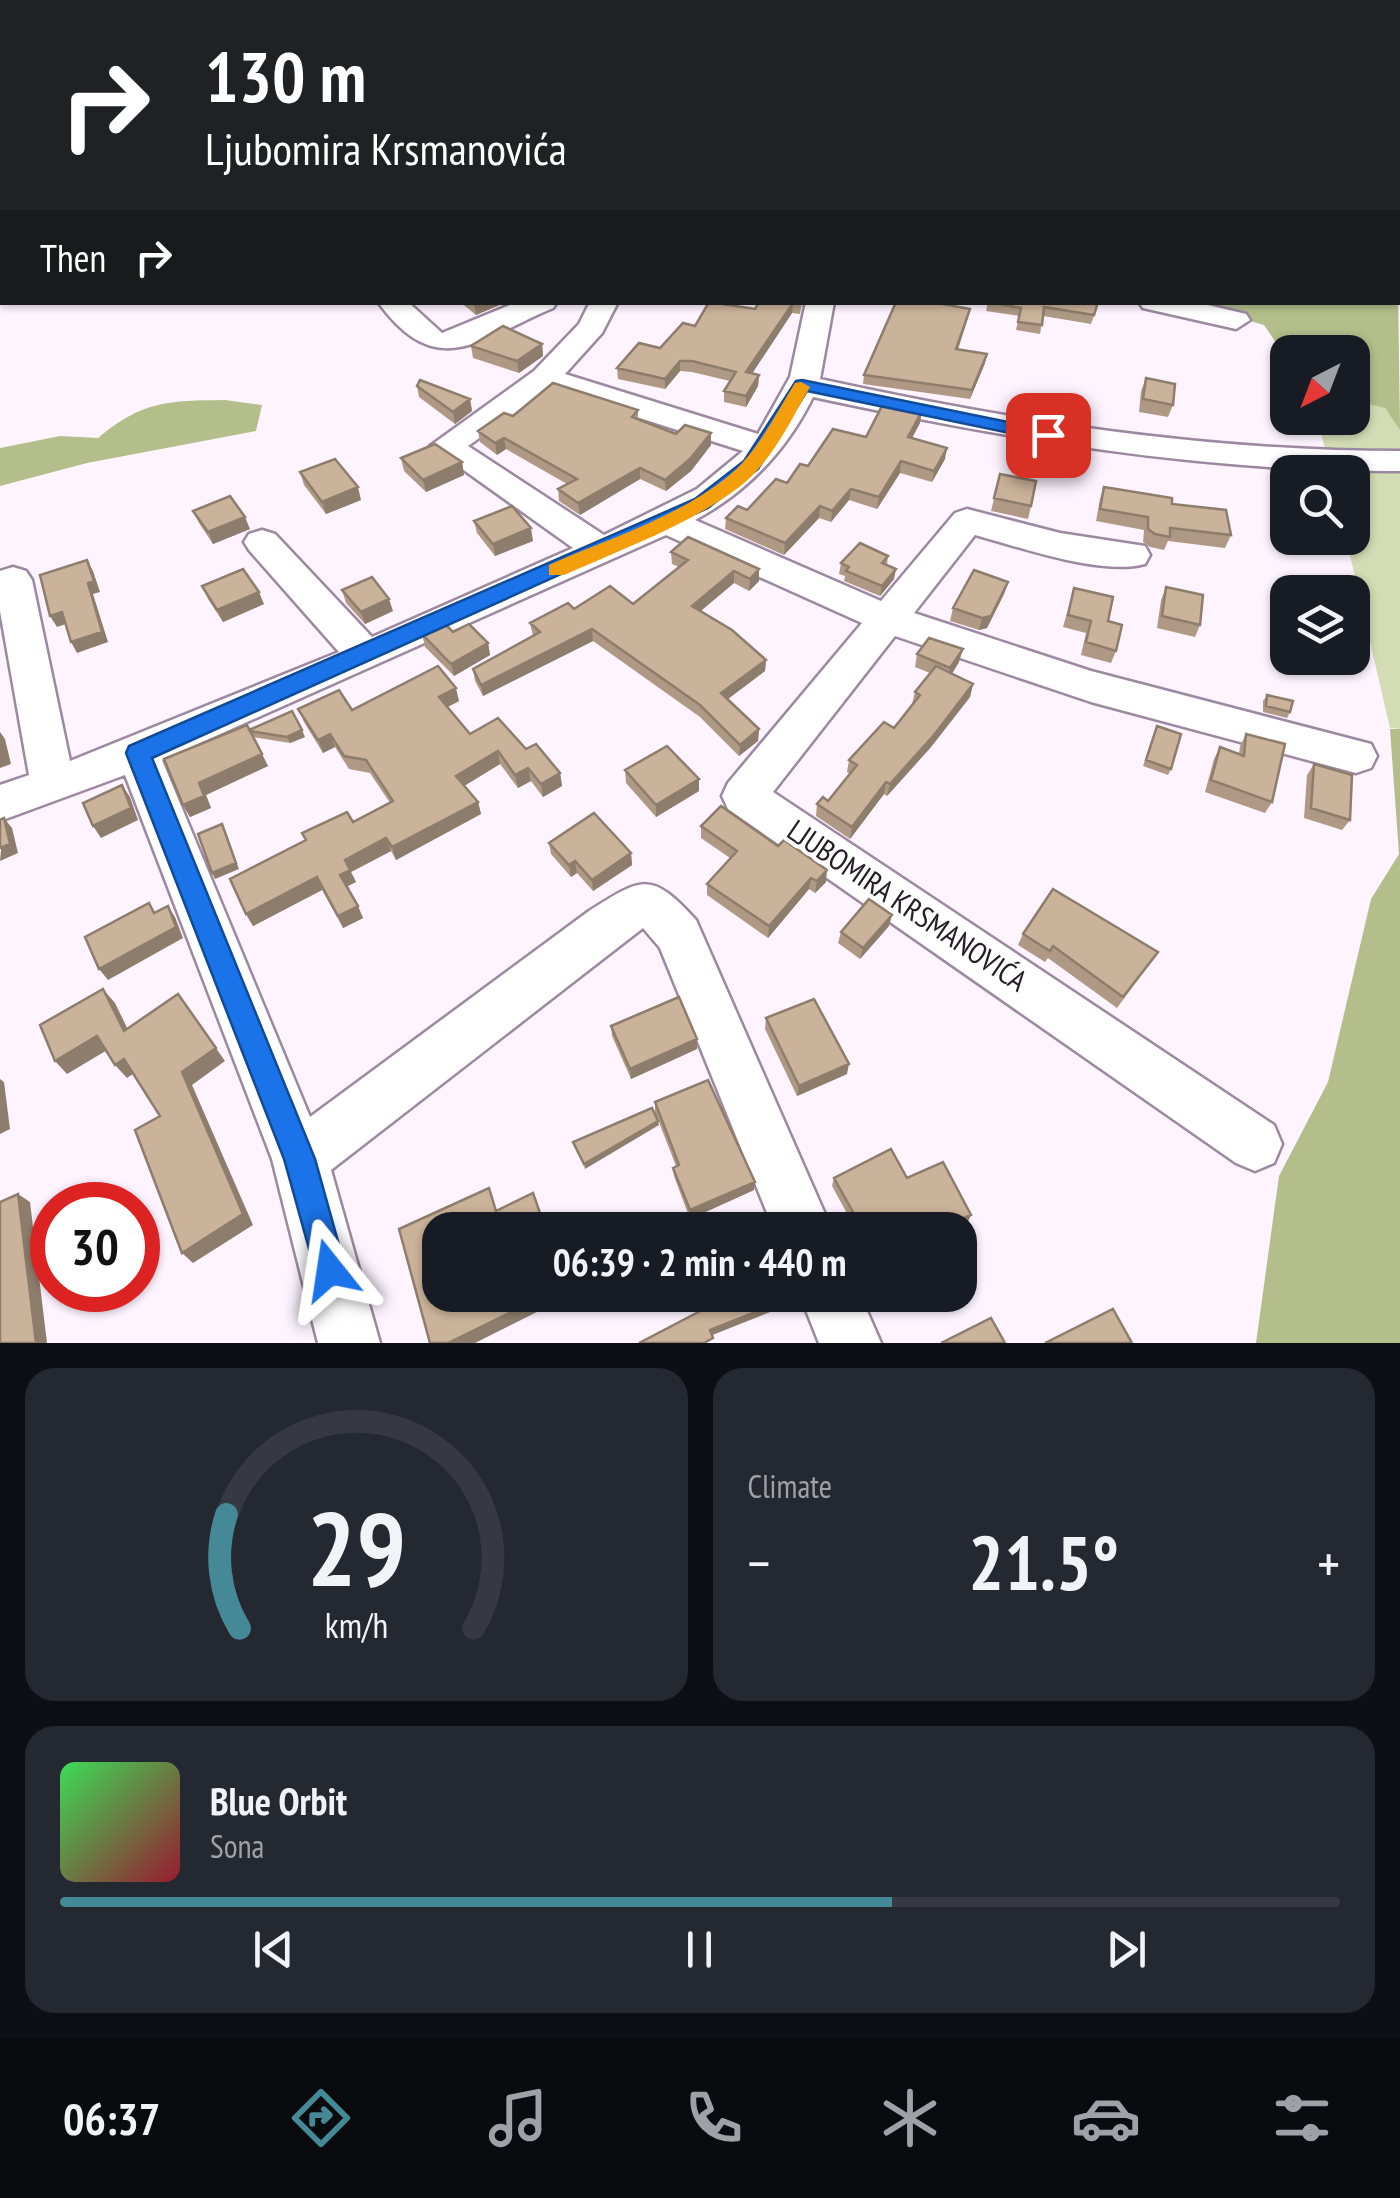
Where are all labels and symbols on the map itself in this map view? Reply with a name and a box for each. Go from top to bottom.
north arrow [1270,335,1370,435]
pin [1006,393,1091,478]
street label: LJUBOMIRA KRSMANOVIĆA [781,810,1036,1000]
speed limit sign: 30 [30,1182,160,1312]
position arrow [278,1218,382,1322]

